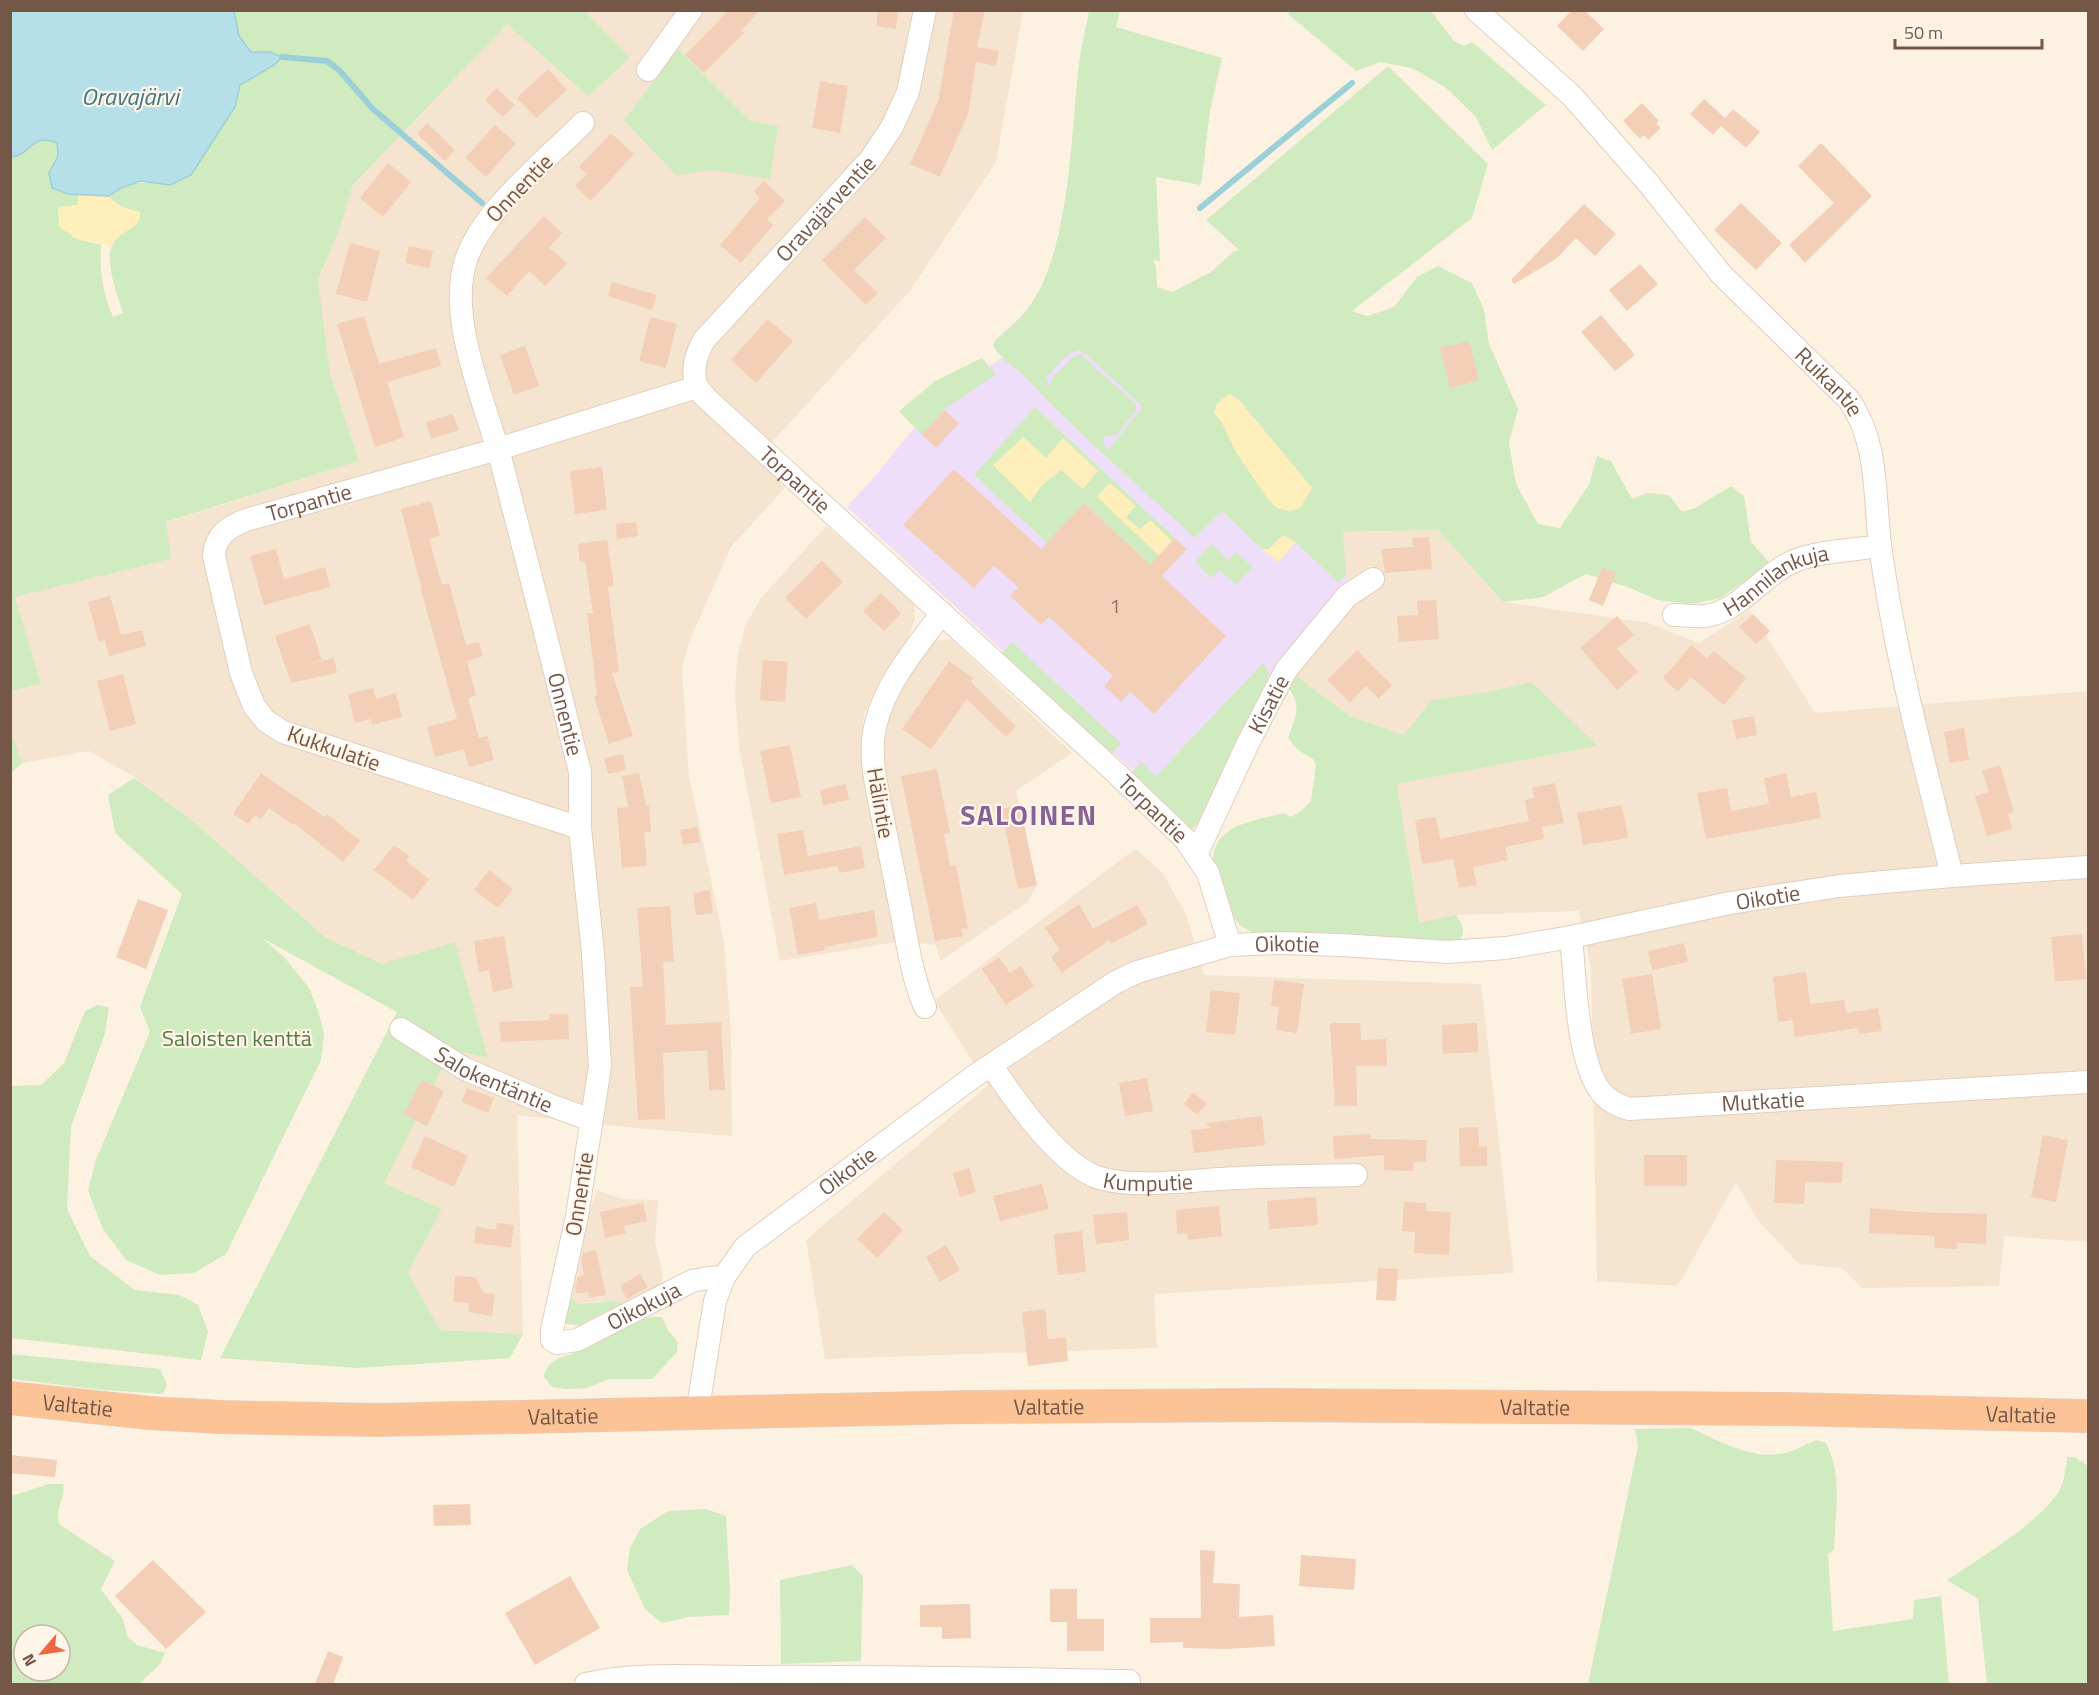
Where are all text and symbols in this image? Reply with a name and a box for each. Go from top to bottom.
scale bar [1895,12,2042,50]
text: 50 m [1904,19,1943,46]
water label: Oravajärvi [81,78,182,114]
street label: Onnentie [477,146,561,230]
street label: Oravajärventie [767,147,884,270]
street label: Ruikantie [1787,339,1873,423]
street label: Torpantie [752,438,839,521]
street label: Torpantie [263,474,355,530]
street label: Hannilankuja [1716,536,1831,625]
house number: 1 [1109,590,1121,621]
street label: Onnentie [539,669,592,759]
street label: Kisatie [1239,669,1298,740]
street label: Kukkulatie [283,716,385,780]
street label: Hälintie [858,765,904,841]
street label: Torpantie [1110,766,1196,851]
district label: SALOINEN [960,793,1098,836]
street label: Oikotie [1733,875,1802,919]
street label: Oikotie [1254,926,1320,961]
park label: Saloisten kenttä [162,1021,312,1055]
street label: Salokentäntie [428,1037,558,1121]
street label: Mutkatie [1721,1082,1806,1121]
street label: Oikotie [811,1138,883,1204]
street label: Onnentie [556,1150,602,1238]
street label: Kumputie [1100,1163,1194,1200]
street label: Oikokuja [601,1273,687,1339]
street label: Valtatie [41,1385,115,1426]
street label: Valtatie [1013,1389,1084,1424]
street label: Valtatie [1499,1390,1570,1424]
street label: Valtatie [1985,1397,2057,1432]
street label: Valtatie [527,1398,599,1434]
north arrow [12,1623,72,1683]
text: N [16,1650,42,1671]

